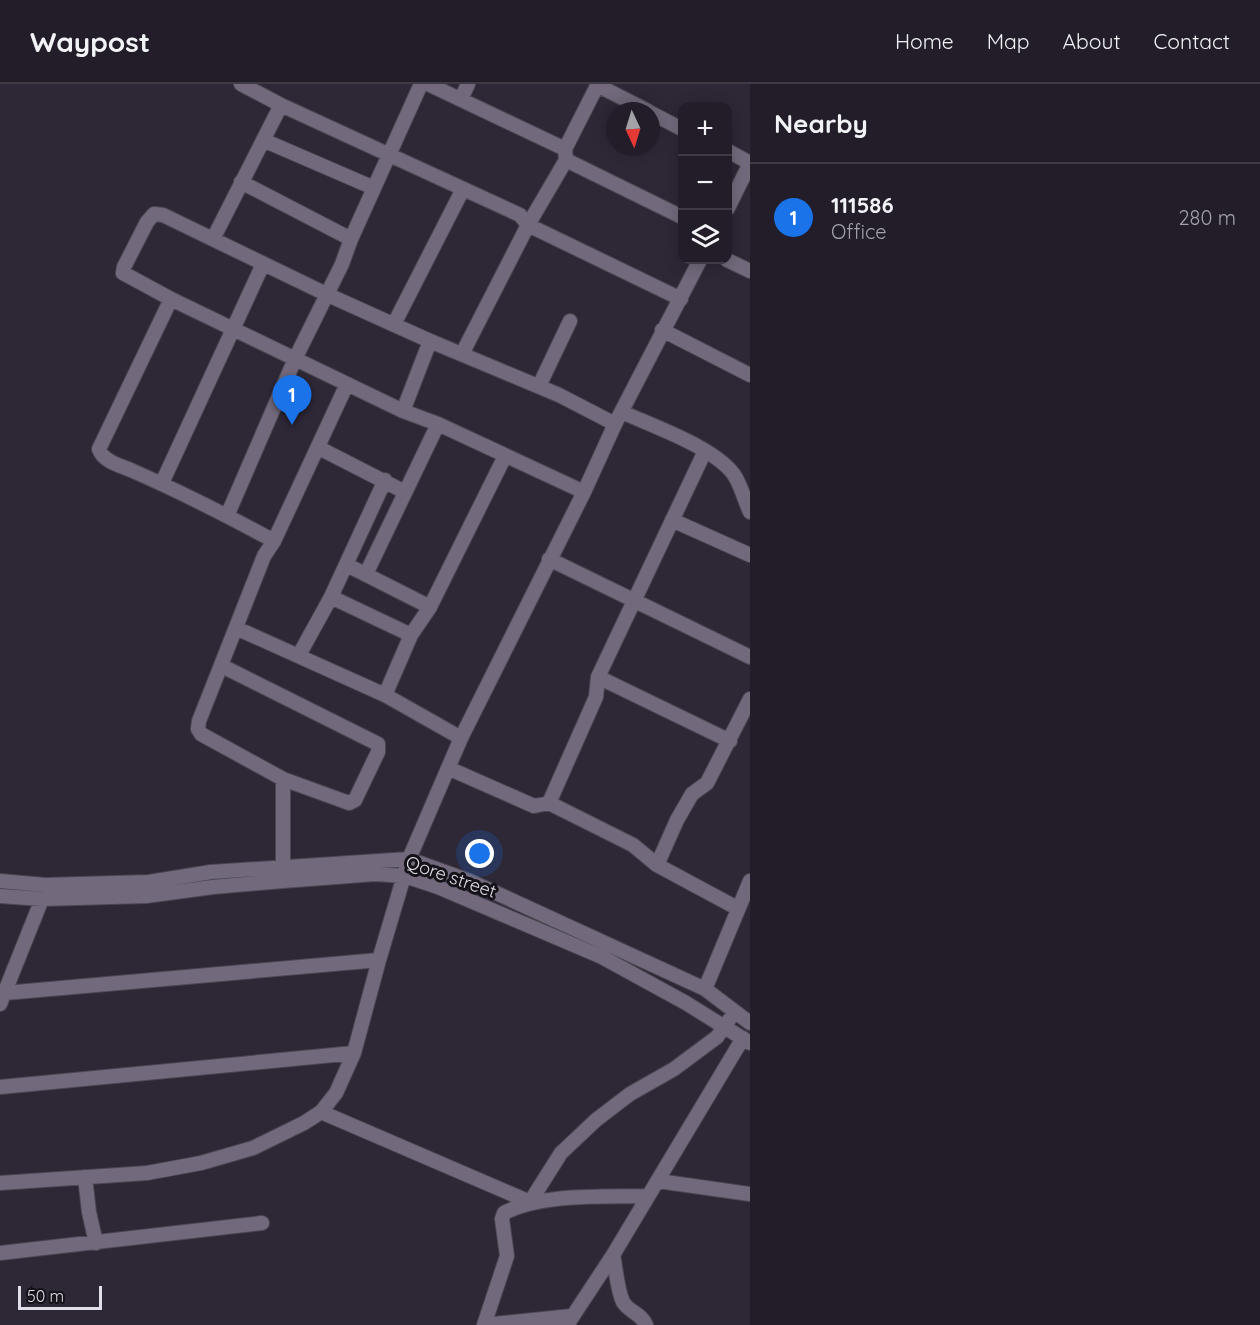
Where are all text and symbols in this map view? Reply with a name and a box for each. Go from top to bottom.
text: Waypost [30,24,150,59]
text: Home [895,28,954,54]
text: Map [987,28,1030,54]
text: About [1063,28,1121,54]
text: Contact [1154,28,1230,54]
north arrow [606,102,660,156]
map controls [678,102,732,264]
button: + [678,102,732,156]
text: Nearby [774,107,868,140]
button: − [678,156,732,210]
text: 111586 [831,191,894,219]
text: 1 [790,205,797,230]
text: 280 m [1179,205,1236,230]
button: layers [678,210,732,264]
text: Office [831,219,887,244]
pin: 1 [272,376,312,425]
your location [465,839,494,868]
street label: Qore street [403,850,499,903]
scale bar [18,1283,102,1310]
text: 50 m [27,1286,64,1306]

